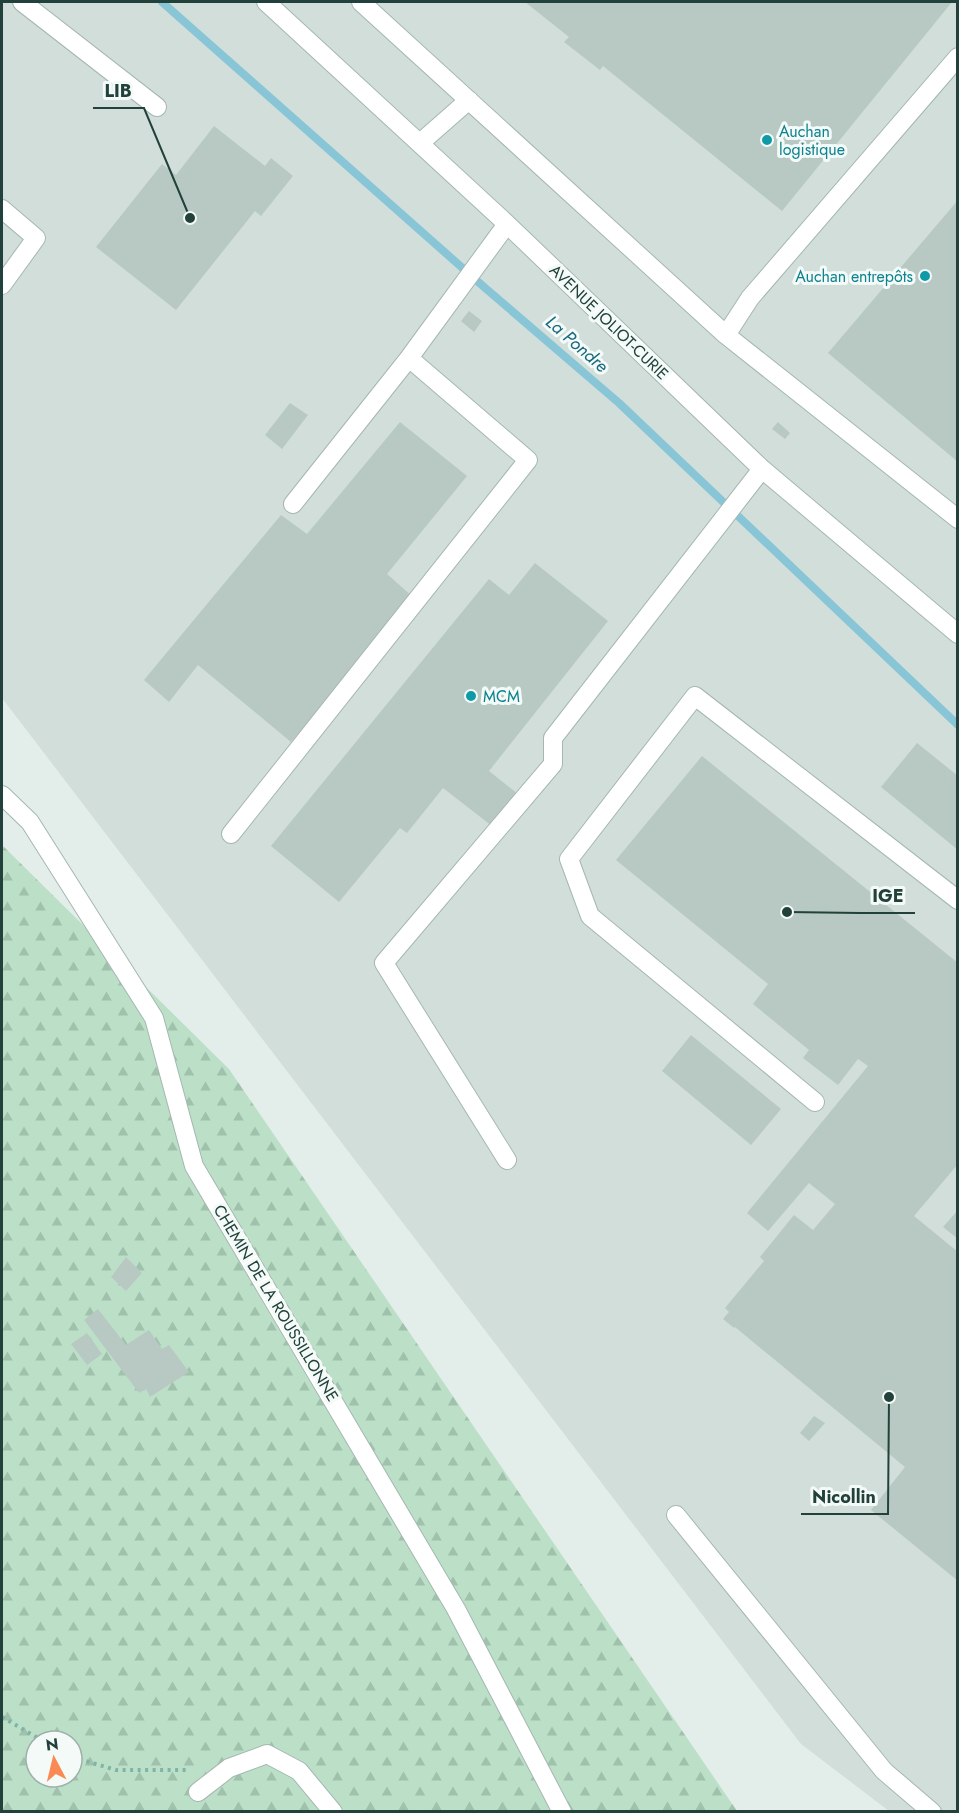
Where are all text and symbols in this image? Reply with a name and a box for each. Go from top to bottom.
callout: LIB [93,72,144,108]
text: LIB [104,78,132,104]
place label: Auchan logistique [779,120,845,161]
marker: Auchan logistique [760,133,774,147]
street label: AVENUE JOLIOT-CURIE [544,259,674,385]
place label: Auchan entrepôts [795,265,913,288]
marker: Auchan entrepôts [918,269,932,283]
water label: La Pondre [540,309,614,379]
place label: MCM [483,685,520,708]
marker: MCM [464,689,478,703]
callout: IGE [860,877,915,913]
text: IGE [872,883,904,909]
street label: CHEMIN DE LA ROUSSILLONNE [208,1200,344,1406]
callout: Nicollin [801,1478,888,1514]
text: Nicollin [812,1484,876,1510]
north arrow [24,1729,84,1789]
text: N [45,1732,60,1757]

